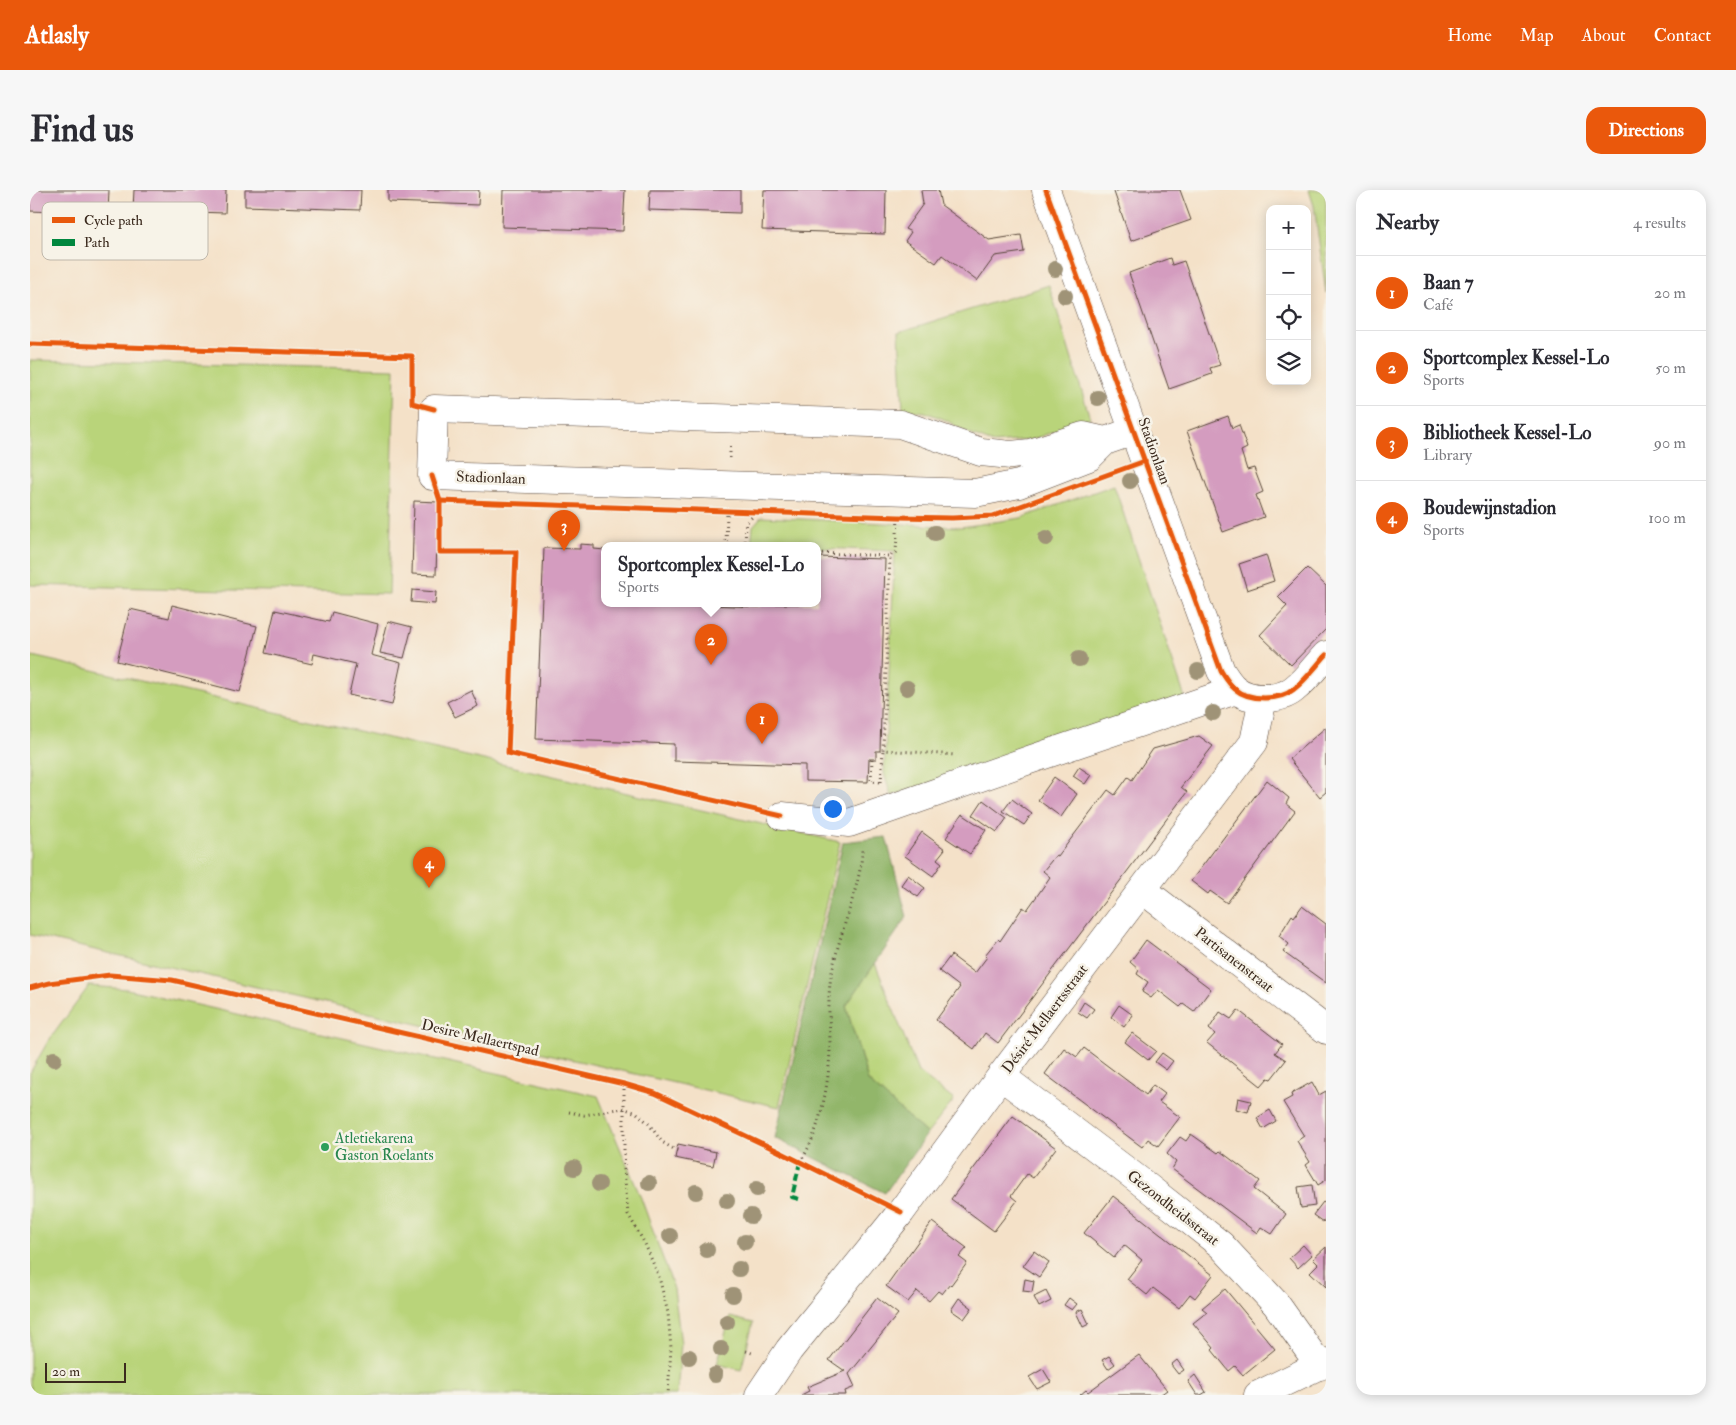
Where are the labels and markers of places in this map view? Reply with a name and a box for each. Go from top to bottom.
pin: 3 [548,510,580,551]
pin: 2 [695,624,727,665]
pin: 1 [746,703,778,744]
pin: 4 [413,847,445,888]
place label: Atletiekarena Gaston Roelants [334,1129,434,1165]
marker: Atletiekarena Gaston Roelants [319,1141,331,1153]

